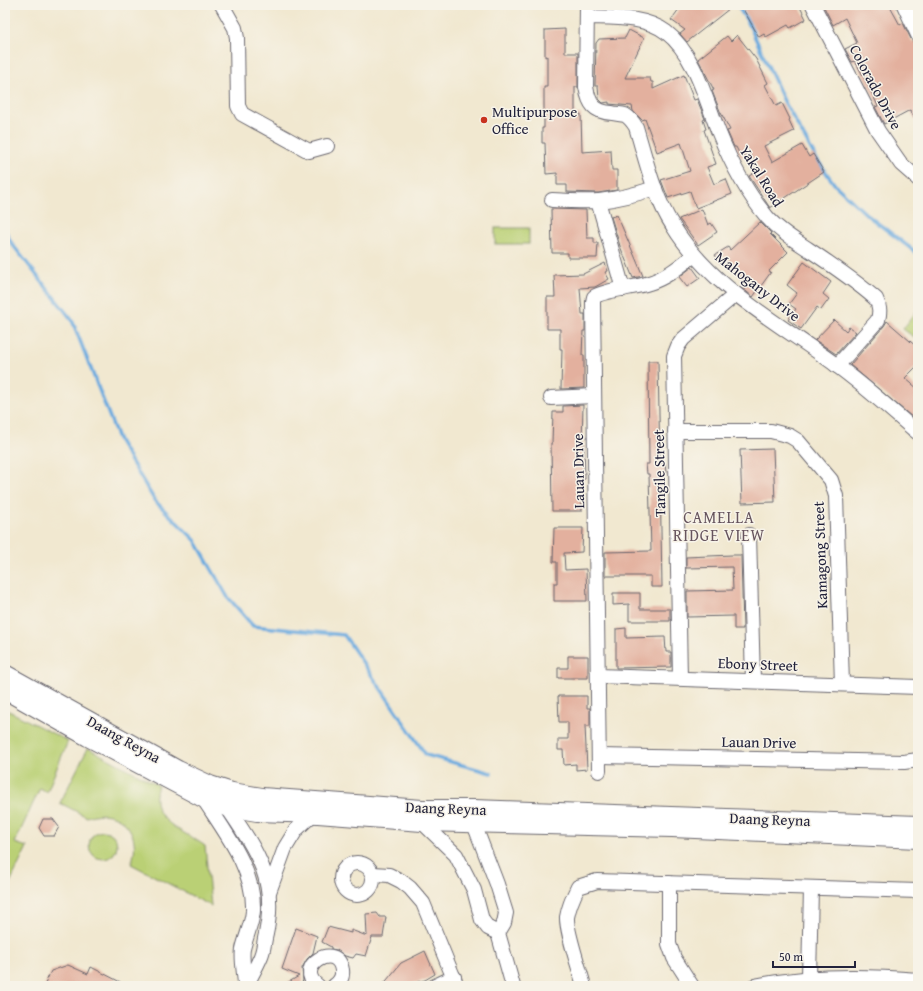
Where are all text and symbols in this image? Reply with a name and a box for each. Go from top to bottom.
street label: Colorado Drive [845,41,907,133]
place label: Multipurpose Office [492,101,577,139]
marker: Multipurpose Office [479,115,489,125]
street label: Yakal Road [735,141,789,211]
street label: Mahogany Drive [711,246,805,326]
street label: Tangile Street [648,428,670,517]
street label: Lauan Drive [567,433,589,509]
street label: Kamagong Street [808,500,832,609]
district label: CAMELLA RIDGE VIEW [673,505,765,547]
street label: Ebony Street [718,652,799,676]
street label: Daang Reyna [83,710,165,768]
street label: Lauan Drive [721,731,797,753]
street label: Daang Reyna [405,796,487,820]
street label: Daang Reyna [729,807,811,831]
scale bar [773,943,855,969]
text: 50 m [779,948,803,965]

